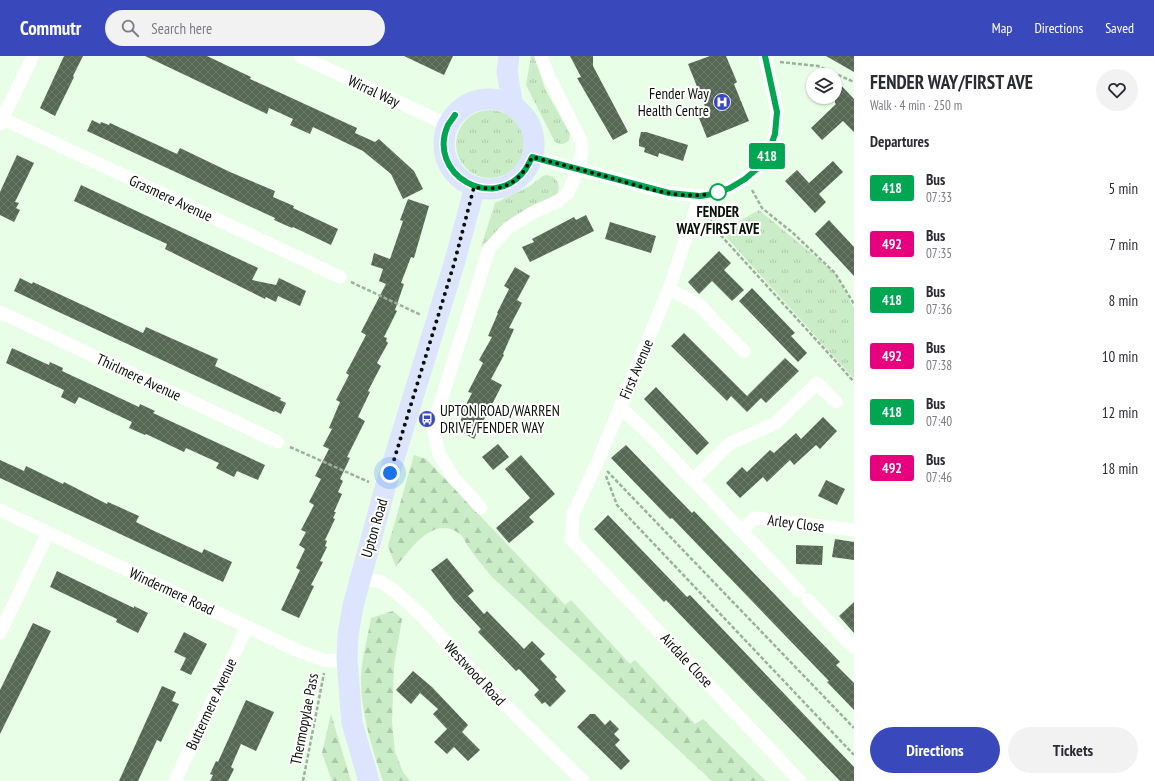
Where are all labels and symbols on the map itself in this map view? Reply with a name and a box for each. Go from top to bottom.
street label: Wirral Way [345,71,403,111]
place label: Fender Way Health Centre [638,84,709,120]
hospital icon: Fender Way Health Centre [712,92,732,112]
line badge: 418 [744,143,790,169]
street label: Grasmere Avenue [126,170,216,226]
marker: FENDER WAY/FIRST AVE [709,183,727,201]
place label: FENDER WAY/FIRST AVE [675,202,760,238]
street label: First Avenue [615,336,657,402]
street label: Thirlmere Avenue [94,349,184,405]
place label: UPTON ROAD/WARREN DRIVE/FENDER WAY [440,401,560,437]
bus stop icon: UPTON ROAD/WARREN DRIVE/FENDER WAY [417,409,437,429]
your location [380,463,400,483]
street label: Upton Road [357,496,391,560]
street label: Arley Close [766,510,826,536]
street label: Windermere Road [126,563,218,619]
street label: Airdale Close [657,629,717,691]
street label: Westwood Road [440,637,510,709]
street label: Buttermere Avenue [181,655,241,753]
street label: Thermopylae Pass [286,671,322,767]

